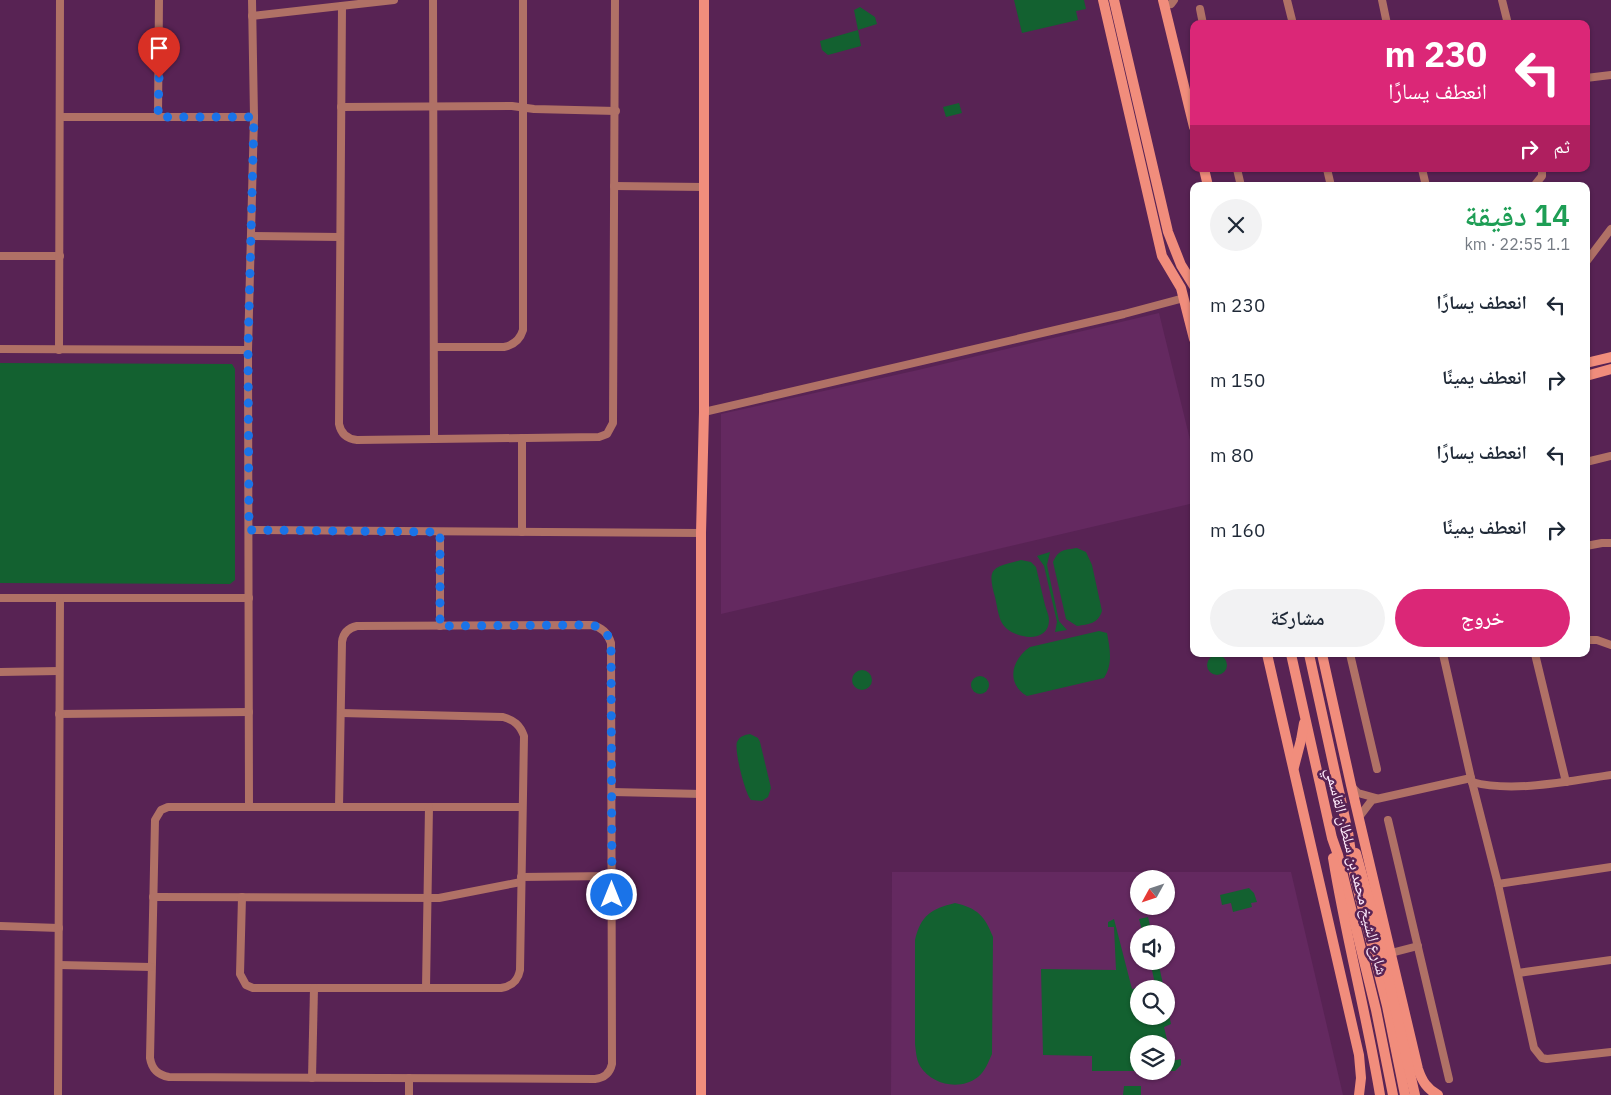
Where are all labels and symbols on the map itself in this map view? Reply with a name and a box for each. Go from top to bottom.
pin [138,27,180,78]
street label: شارع الشيخ محمد بن سلطان القاسمي [1319,765,1392,977]
position arrow [585,868,637,920]
north arrow [1130,870,1175,915]

